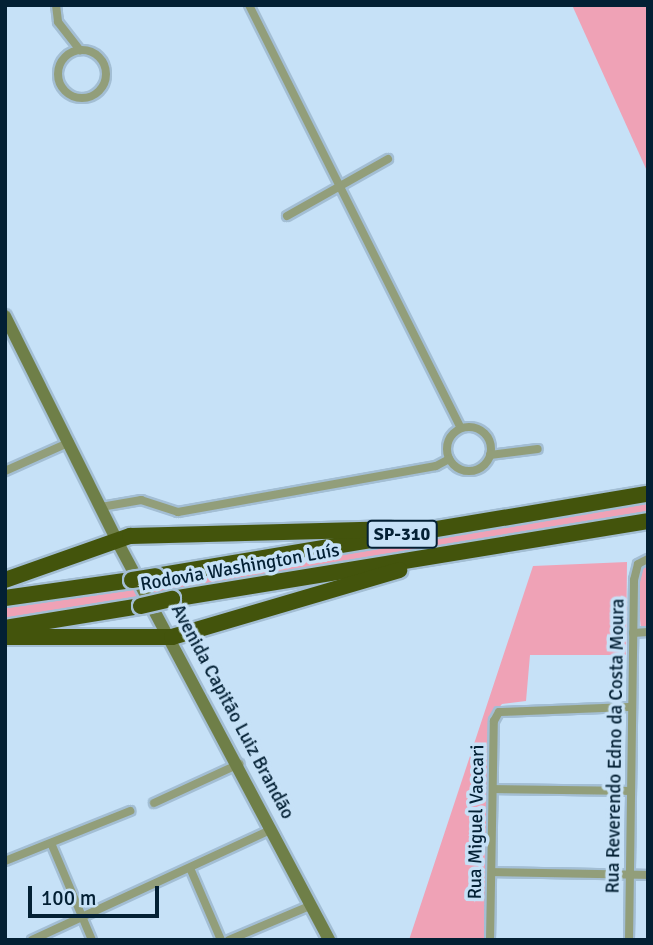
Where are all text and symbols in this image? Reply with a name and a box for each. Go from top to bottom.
road number: SP-310 [365,520,439,548]
street label: Rodovia Washington Luís [139,539,341,597]
street label: Rua Reverendo Edno da Costa Moura [602,598,630,894]
street label: Avenida Capitão Luiz Brandão [166,601,298,823]
street label: Rua Miguel Vaccari [464,744,490,900]
scale bar [32,872,163,916]
text: 100 m [41,885,96,911]

